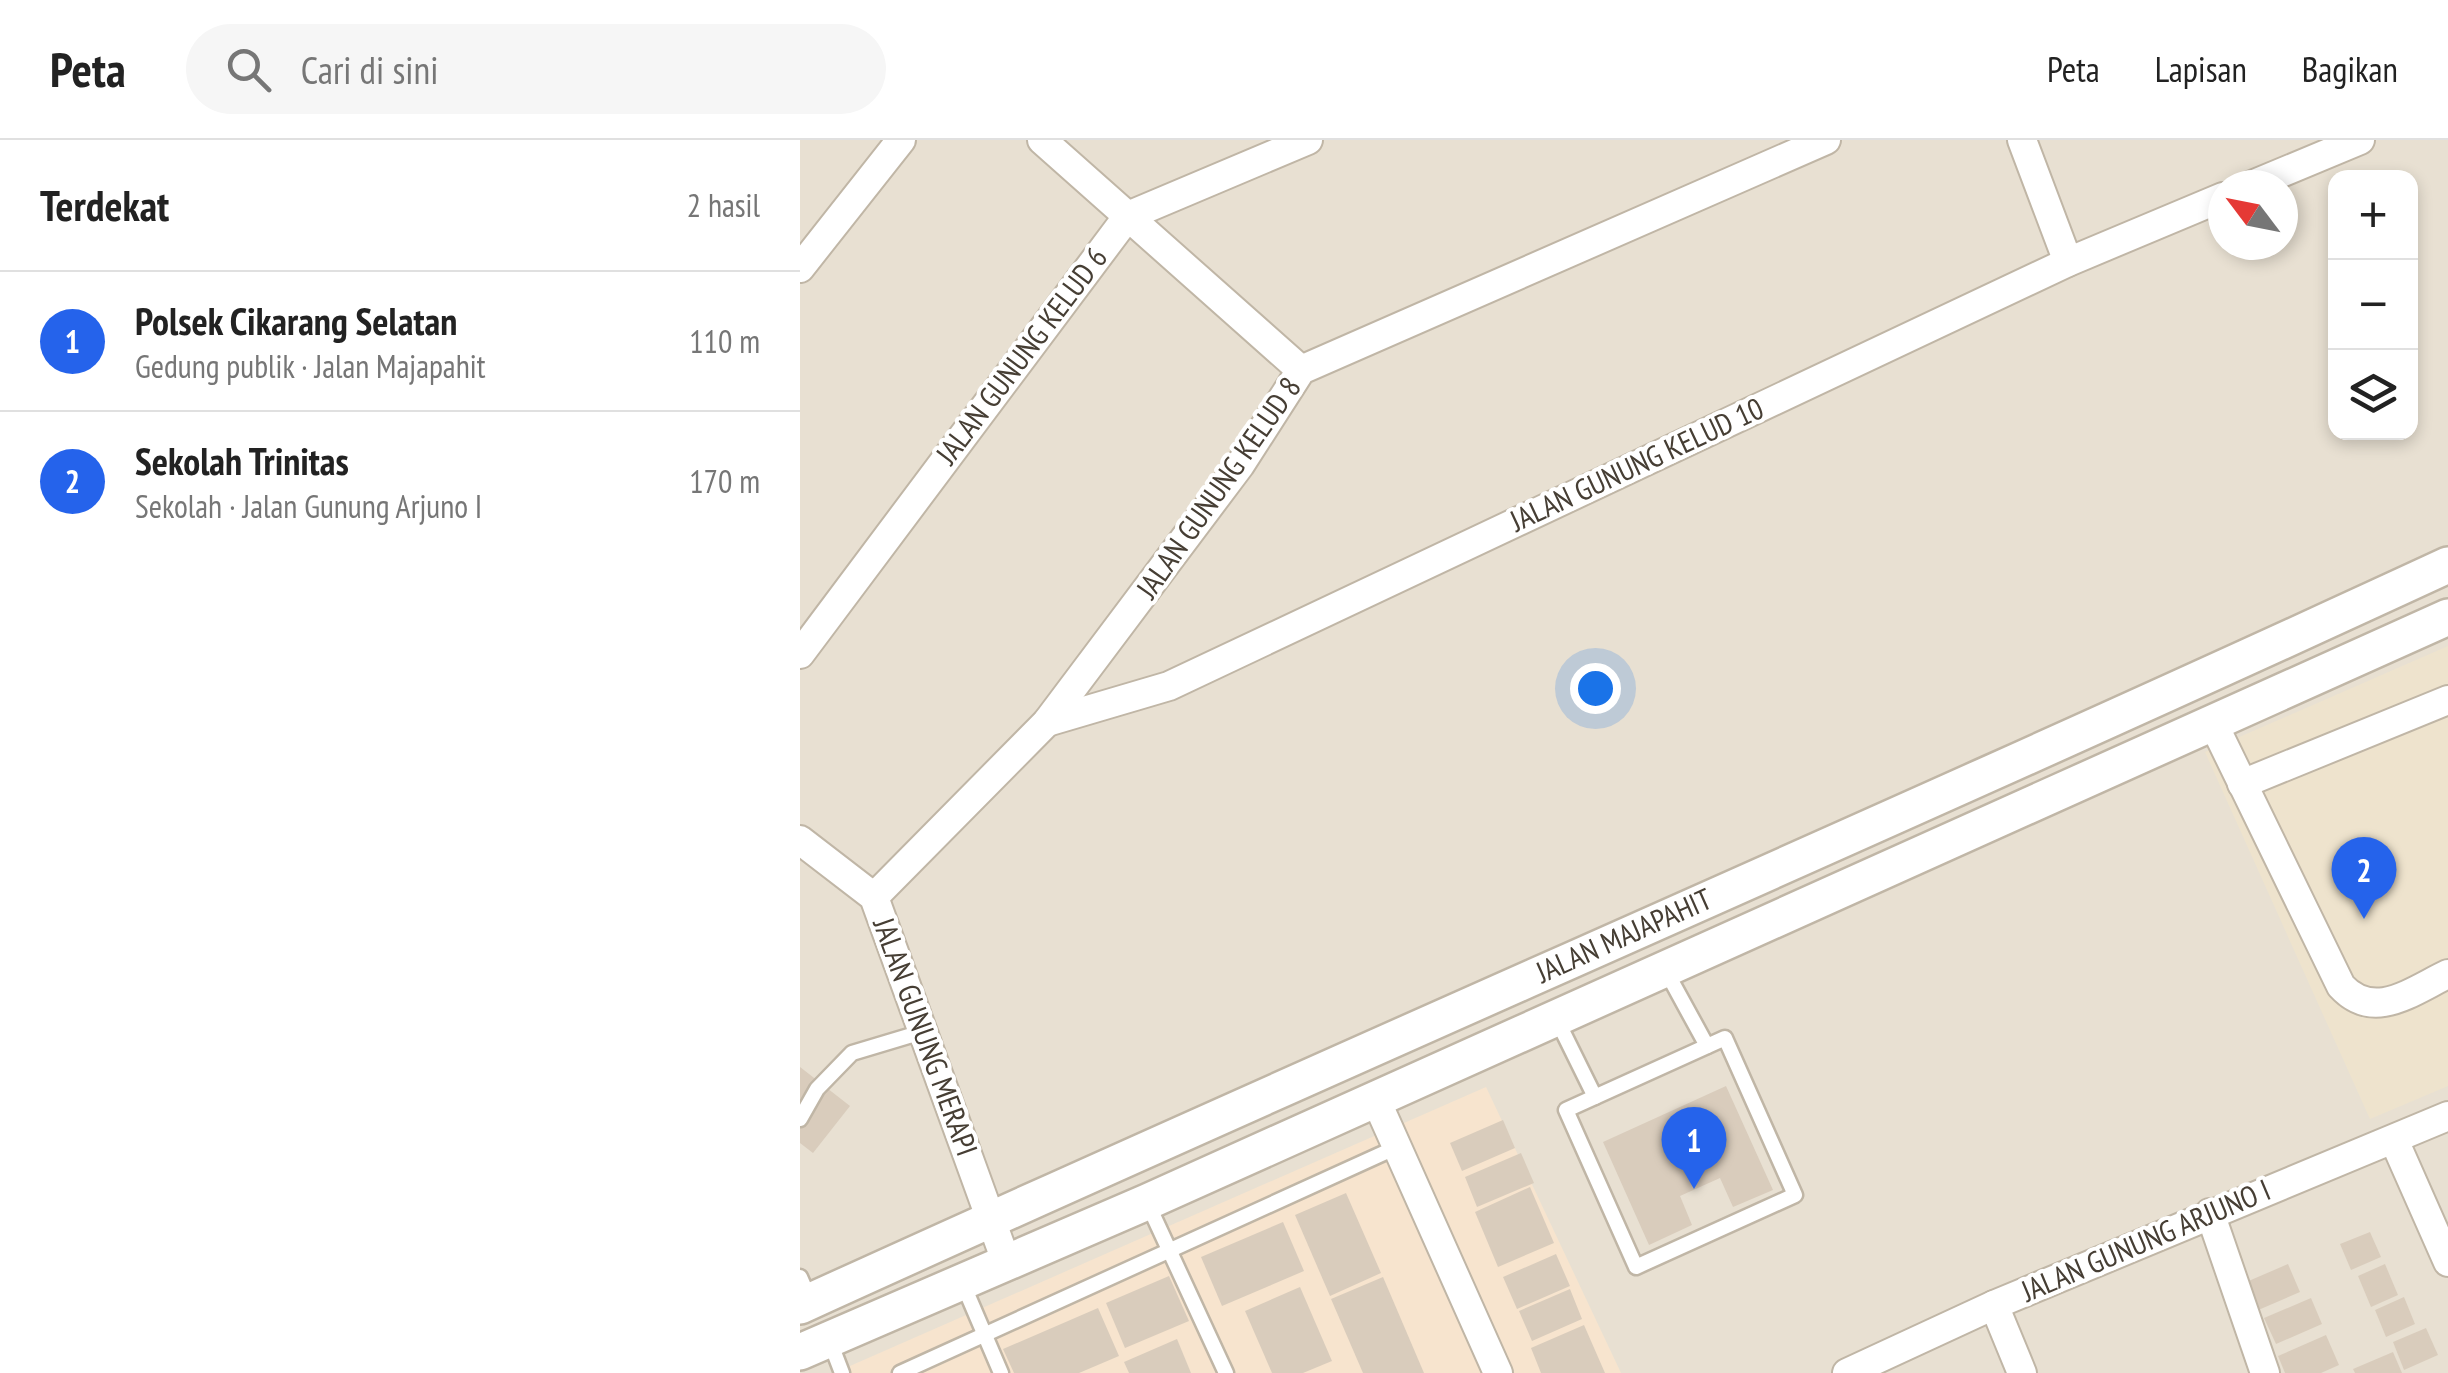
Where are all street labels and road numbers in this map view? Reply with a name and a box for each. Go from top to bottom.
street label: JALAN GUNUNG KELUD 6 [926,239,1115,472]
street label: JALAN GUNUNG KELUD 8 [1126,369,1309,606]
street label: JALAN GUNUNG KELUD 10 [1503,388,1769,540]
street label: JALAN MAJAPAHIT [1529,879,1717,991]
street label: JALAN GUNUNG MERAPI [865,911,988,1161]
street label: JALAN GUNUNG ARJUNO I [2014,1170,2276,1310]

